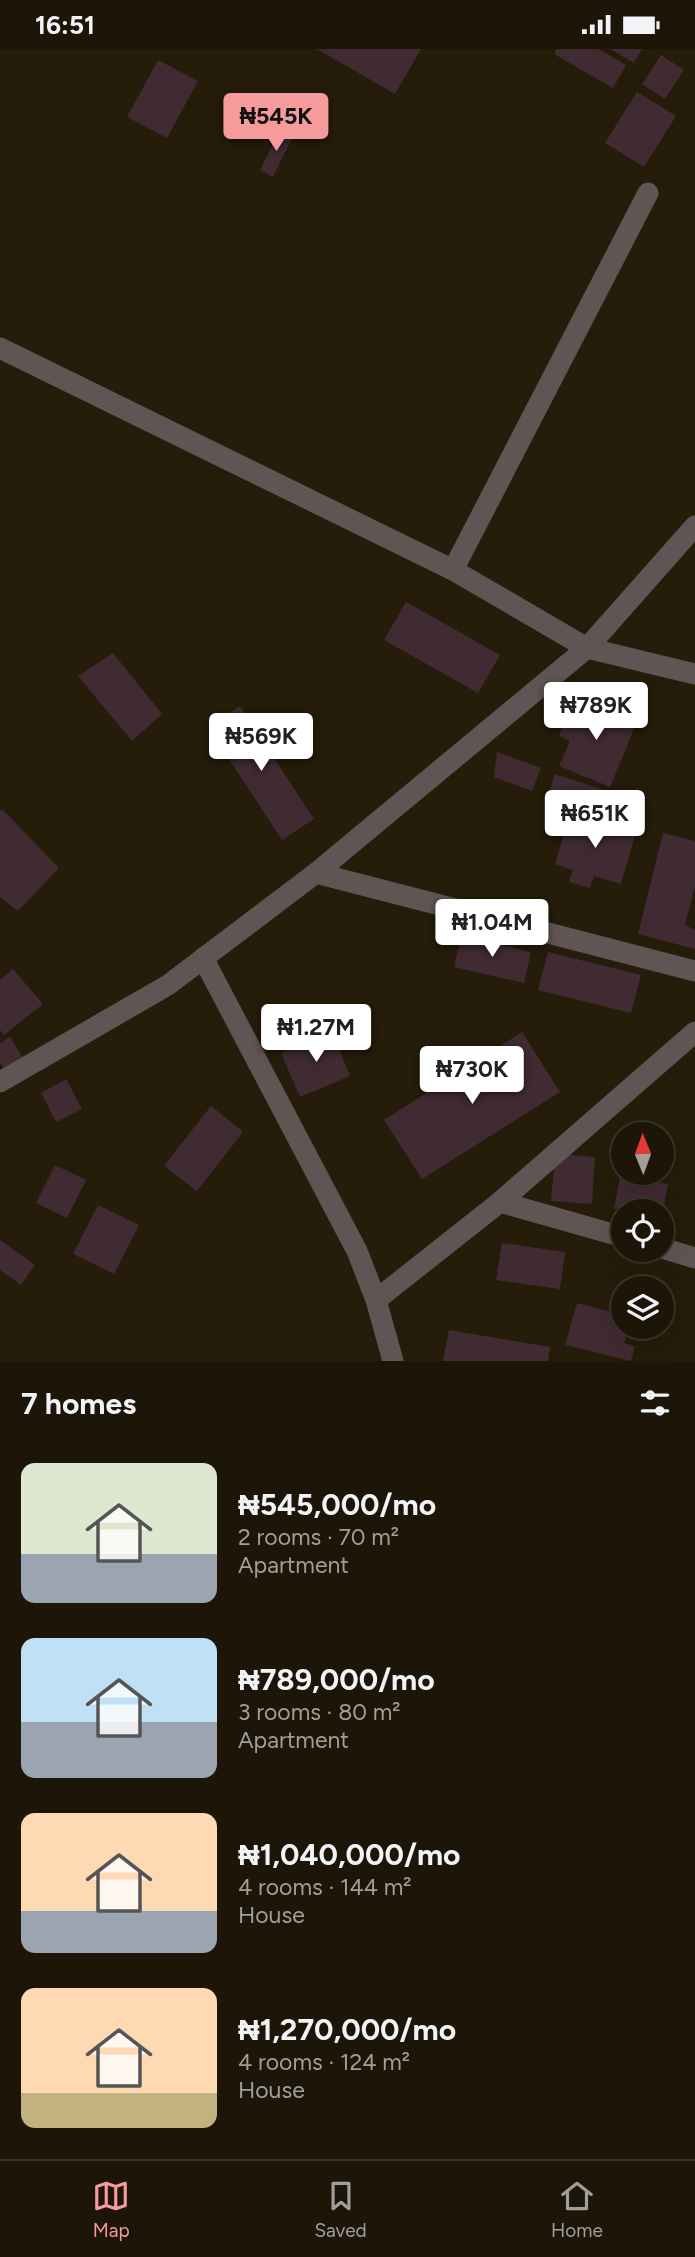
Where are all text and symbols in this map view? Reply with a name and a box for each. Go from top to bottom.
text: 16:51 [35,9,95,41]
pin: ₦545K [227,93,325,153]
text: ₦545K [239,102,313,130]
pin: ₦789K [547,683,645,742]
text: ₦789K [560,691,632,719]
pin: ₦569K [212,713,310,773]
text: ₦569K [225,722,297,750]
pin: ₦651K [546,791,644,850]
text: ₦651K [561,799,629,827]
pin: ₦1.04M [435,899,549,959]
text: ₦1.04M [451,908,533,936]
pin: ₦1.27M [259,1005,373,1064]
text: ₦1.27M [277,1013,355,1041]
pin: ₦730K [423,1047,521,1106]
text: ₦730K [436,1055,508,1083]
north arrow [611,1122,674,1185]
map controls [611,1122,674,1339]
button: locate [611,1199,674,1262]
button: layers [611,1276,674,1339]
icon: filters [636,1384,674,1422]
text: 7 homes [21,1385,136,1422]
text: ₦545,000/mo [238,1486,436,1523]
icon: home [77,1491,161,1575]
text: 2 rooms · 70 m² [238,1523,399,1551]
text: Apartment [238,1551,349,1579]
text: ₦789,000/mo [238,1661,435,1698]
icon: home [77,1666,161,1750]
text: 3 rooms · 80 m² [238,1698,401,1726]
text: Apartment [238,1726,349,1754]
text: ₦1,040,000/mo [238,1836,461,1873]
icon: home [77,1841,161,1925]
text: 4 rooms · 144 m² [238,1873,412,1901]
text: House [238,1901,305,1929]
text: ₦1,270,000/mo [238,2011,456,2048]
icon: home [77,2016,161,2100]
text: 4 rooms · 124 m² [238,2048,410,2076]
text: House [238,2076,305,2104]
tab: Map [92,2177,130,2242]
tab: Saved [314,2177,367,2242]
tab: Home [551,2177,603,2242]

